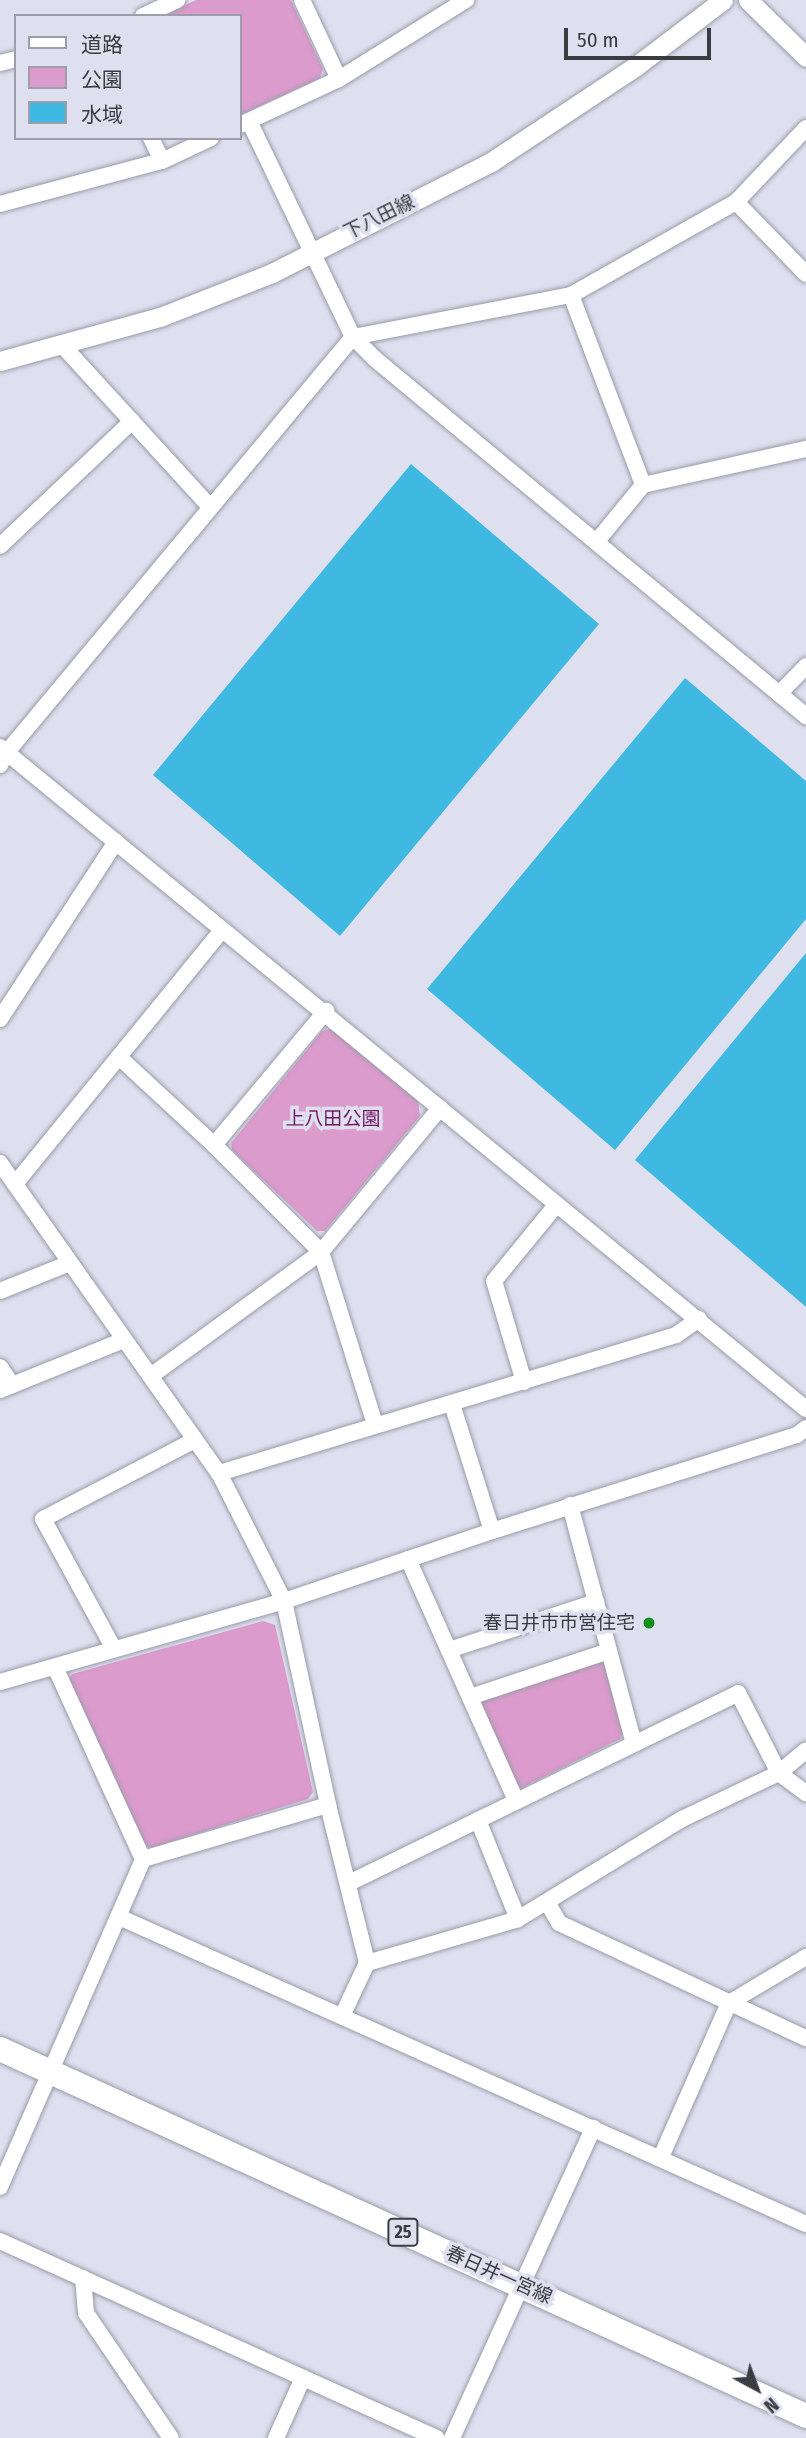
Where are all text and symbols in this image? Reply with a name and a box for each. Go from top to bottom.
legend [14,14,242,140]
scale bar [568,14,715,58]
text: 50 m [577,27,619,53]
text: 道路 [81,32,123,58]
text: 公園 [81,67,123,93]
text: 水域 [81,102,123,128]
street label: 下八田線 [340,190,418,244]
park label: 上八田公園 [286,1108,380,1130]
place label: 春日井市市営住宅 [483,1612,635,1634]
marker: 春日井市市営住宅 [641,1615,657,1631]
road number: 25 [387,2218,419,2246]
street label: 春日井一宮線 [442,2241,556,2309]
north arrow [722,2354,792,2424]
text: N [759,2393,783,2418]

